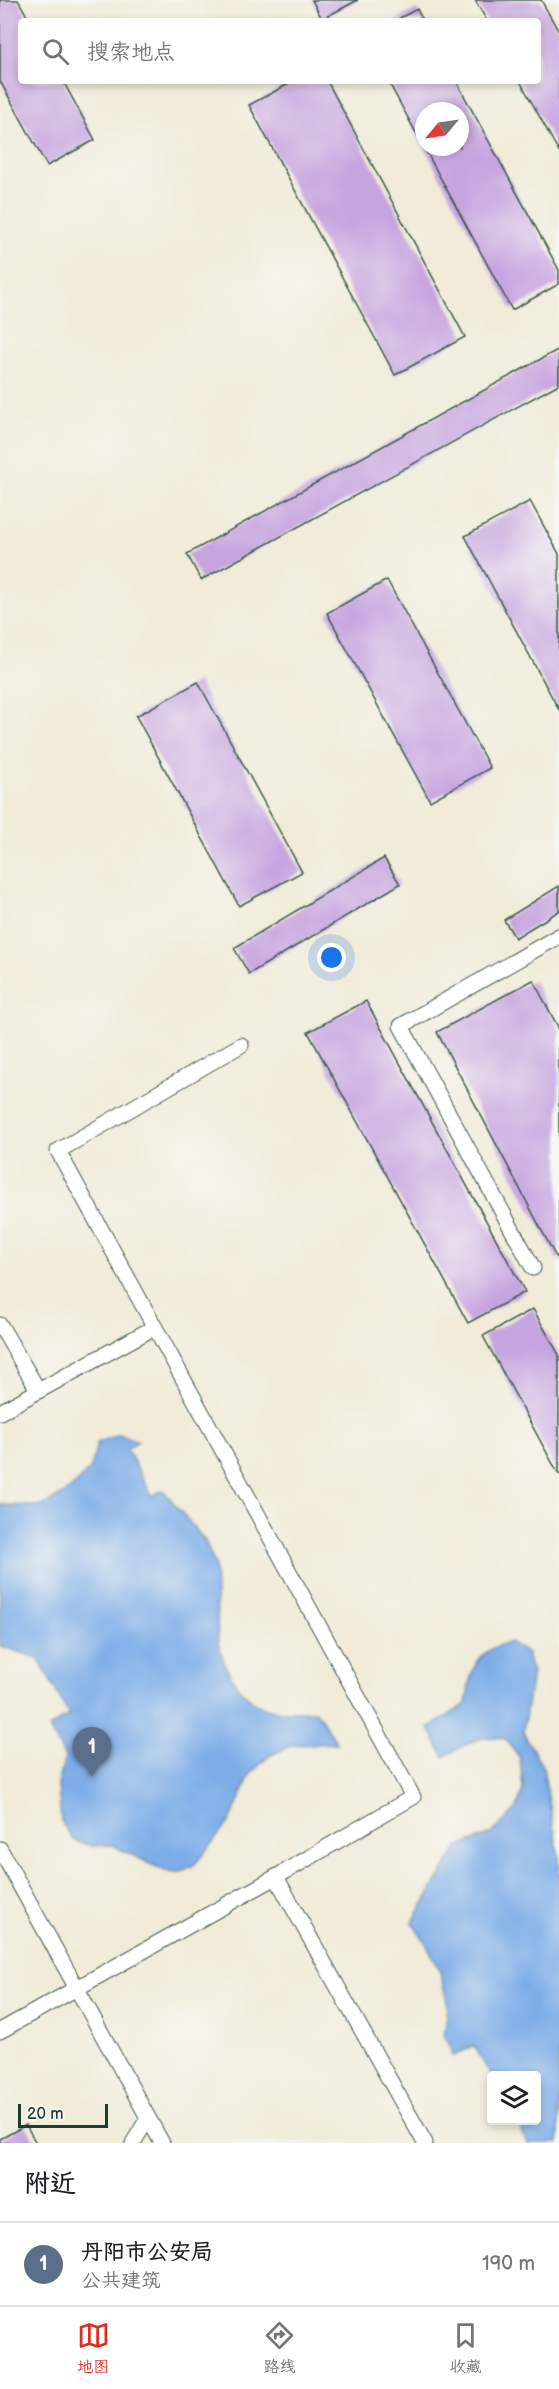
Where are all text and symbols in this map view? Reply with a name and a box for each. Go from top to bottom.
search box [18,18,541,84]
icon: search [39,35,72,68]
text: 搜索地点 [87,39,175,66]
north arrow [415,102,469,156]
your location [317,943,346,972]
pin: 1 [72,1728,112,1777]
map controls [487,2071,541,2125]
button: layers [487,2071,541,2125]
scale bar [18,2101,108,2128]
text: 20 m [27,2105,63,2124]
text: 附近 [24,2169,76,2200]
text: 丹阳市公安局 [81,2239,213,2266]
text: 1 [39,2252,48,2276]
text: 190 m [482,2252,535,2276]
text: 公共建筑 [81,2269,161,2293]
tab: 地图 [77,2319,110,2377]
tab: 路线 [263,2319,296,2377]
tab: 收藏 [449,2319,482,2377]

